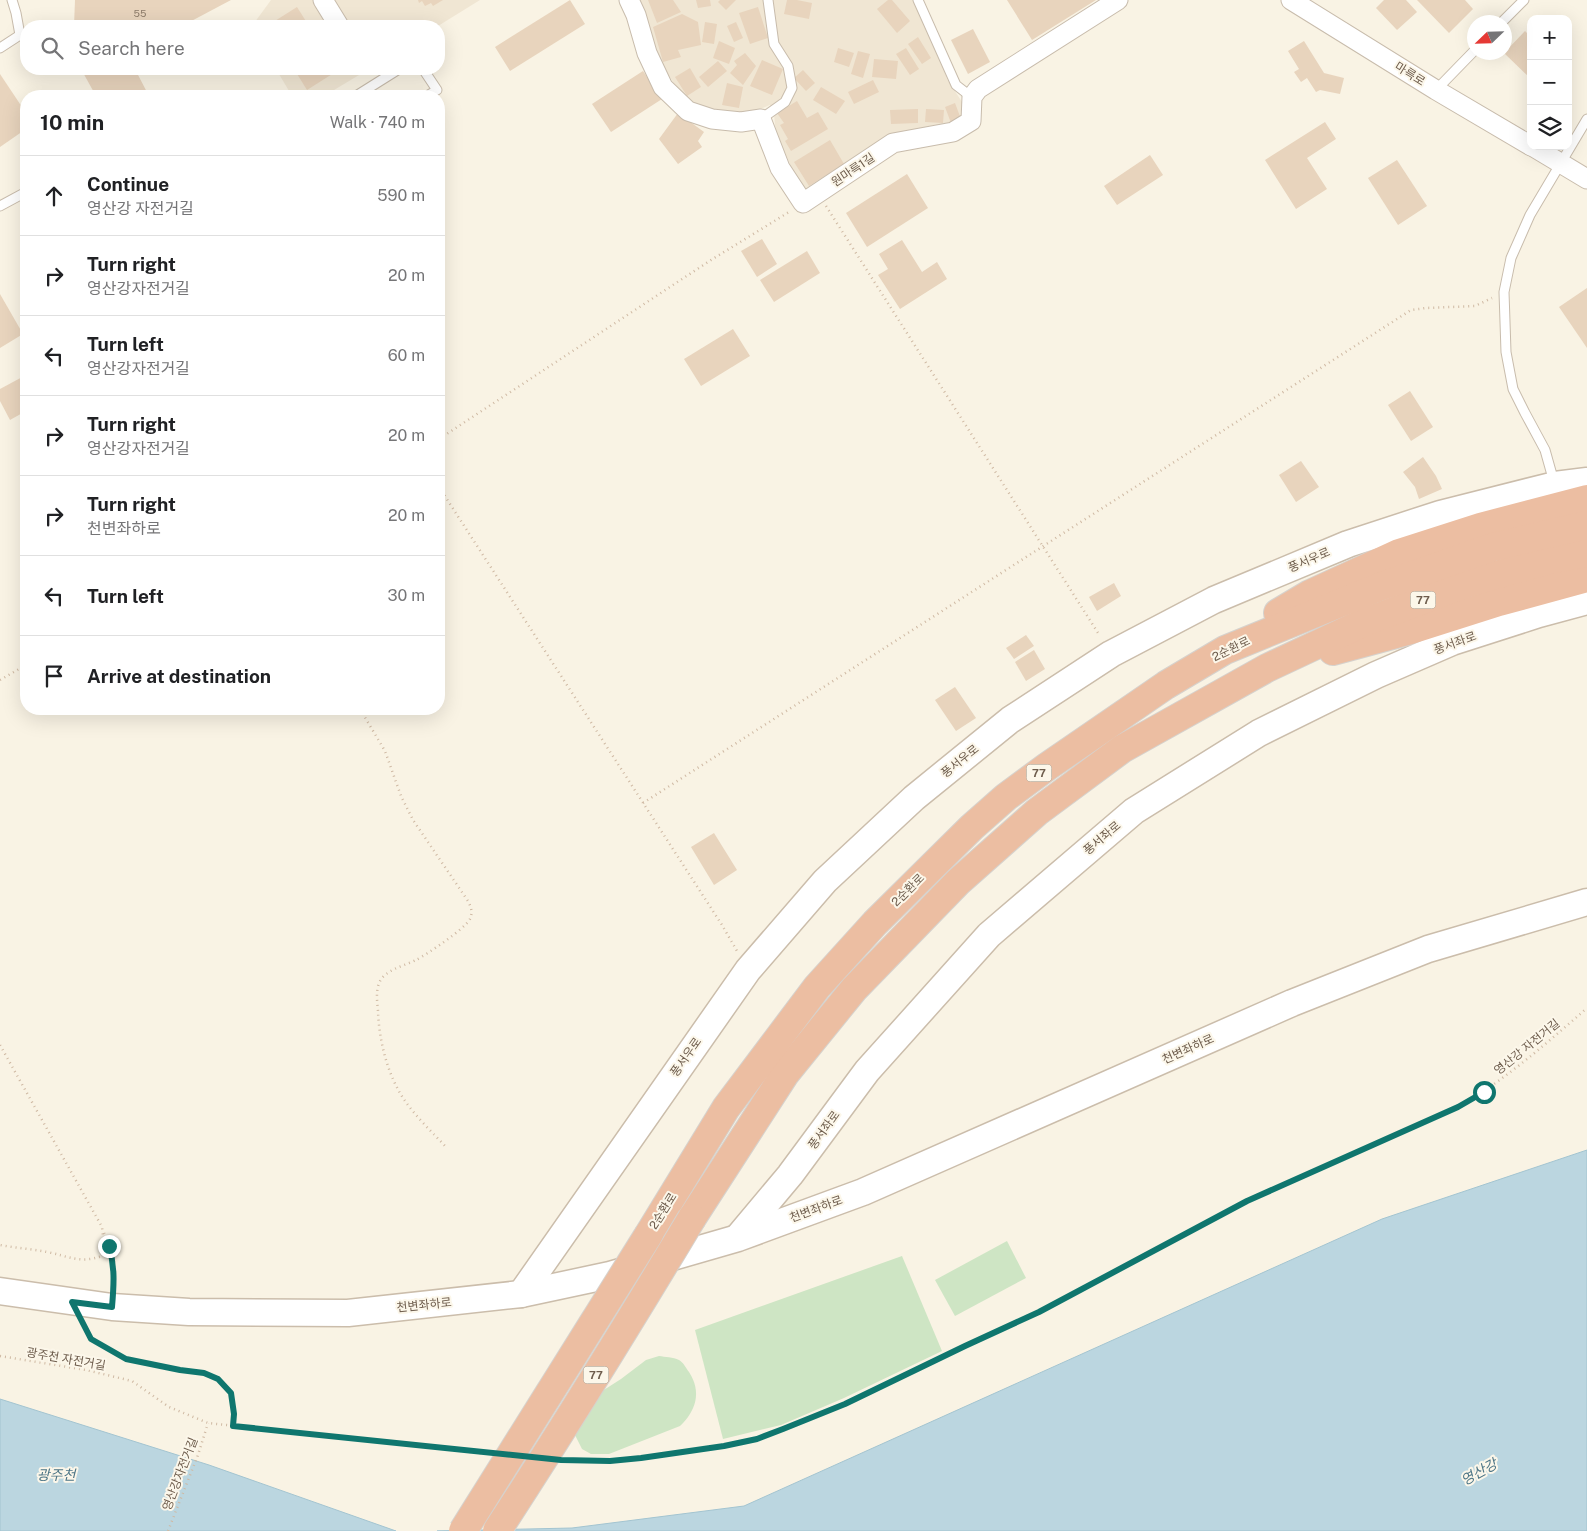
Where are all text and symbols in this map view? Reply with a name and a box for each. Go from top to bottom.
house number: 55 [134,7,146,19]
north arrow [1467,15,1512,60]
map controls [1527,15,1572,150]
button: + [1527,15,1572,60]
search box [20,20,445,75]
icon: search [38,34,66,62]
text: Search here [78,37,185,59]
street label: 마륵로 [1392,59,1428,89]
button: − [1527,60,1572,105]
button: layers [1527,105,1572,150]
text: 10 min [40,110,104,135]
text: Walk · 740 m [330,113,425,132]
street label: 원마륵1길 [829,150,877,190]
text: Continue [87,173,169,195]
icon: ahead [40,182,68,210]
text: 590 m [377,186,425,205]
text: 영산강 자전거길 [87,199,194,218]
text: Turn right [87,253,176,275]
icon: right [40,262,68,290]
text: 20 m [388,266,425,285]
text: 영산강자전거길 [87,279,190,298]
text: Turn left [87,333,164,355]
icon: left [40,342,68,370]
text: 60 m [388,346,425,365]
text: 영산강자전거길 [87,359,190,378]
text: Turn right [87,413,176,435]
icon: right [40,422,68,450]
text: 20 m [388,426,425,445]
text: 영산강자전거길 [87,439,190,458]
text: Turn right [87,493,176,515]
icon: right [40,502,68,530]
text: 20 m [388,506,425,525]
text: 천변좌하로 [87,519,161,538]
street label: 풍서우로 [1286,545,1332,575]
icon: left [40,582,68,610]
text: Turn left [87,585,164,607]
text: 30 m [388,586,425,605]
road number: 77 [1410,592,1436,608]
street label: 풍서좌로 [1432,629,1478,657]
street label: 2순환로 [1210,634,1252,664]
icon: arrive [40,662,68,690]
text: Arrive at destination [87,665,271,687]
street label: 풍서우로 [938,742,982,780]
road number: 77 [1026,764,1052,781]
street label: 풍서좌로 [1081,818,1123,858]
street label: 2순환로 [889,871,927,909]
street label: 영산강 자전거길 [1491,1016,1563,1078]
street label: 천변좌하로 [1160,1031,1216,1067]
street label: 풍서우로 [668,1035,704,1079]
route start [1473,1081,1496,1104]
street label: 풍서좌로 [805,1108,843,1152]
street label: 2순환로 [646,1190,680,1232]
street label: 천변좌하로 [788,1193,844,1225]
route end [98,1235,121,1258]
street label: 천변좌하로 [396,1295,452,1315]
street label: 광주천 자전거길 [25,1345,107,1373]
road number: 77 [584,1366,608,1384]
street label: 영산강자전거길 [160,1435,200,1513]
water label: 영산강 [1458,1455,1502,1488]
water label: 광주천 [37,1467,76,1483]

